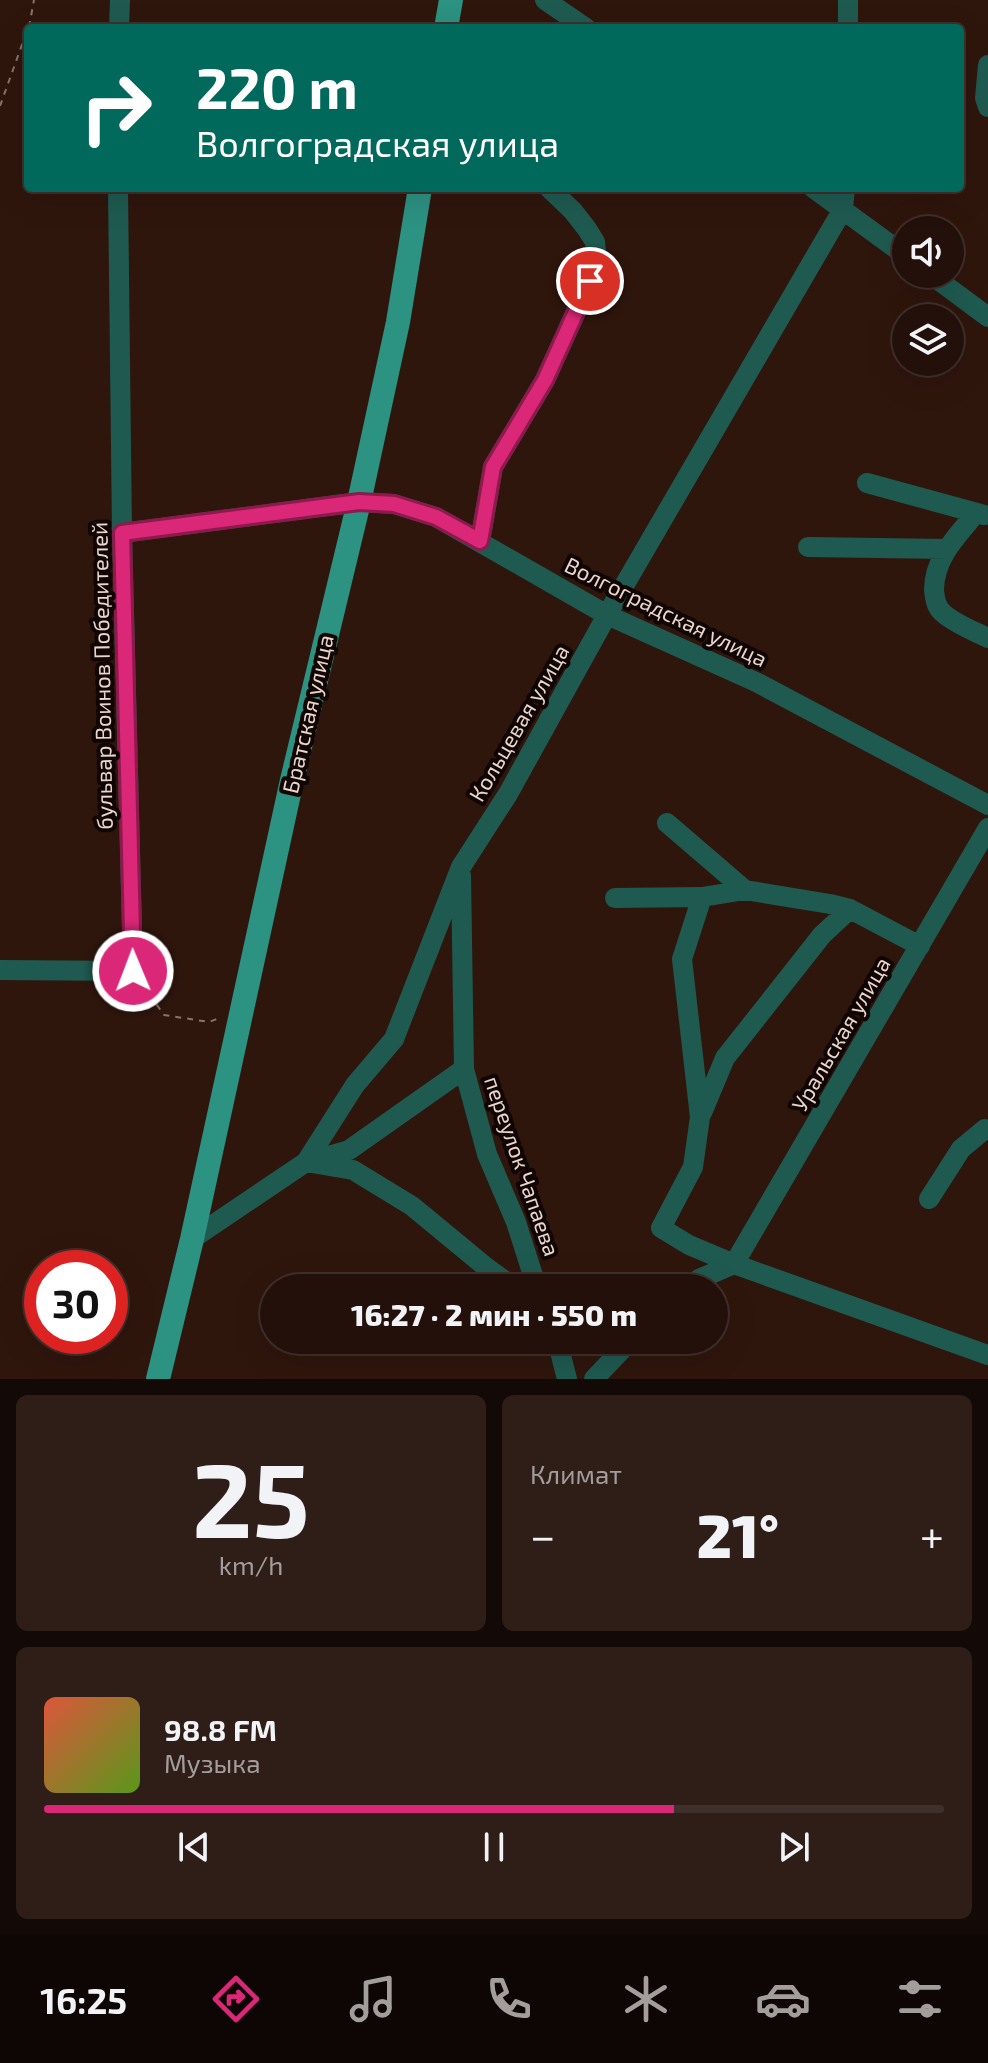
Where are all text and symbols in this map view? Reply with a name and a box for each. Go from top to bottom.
text: 220 m [196,53,358,120]
icon: right [64,56,168,160]
text: Волгоградская улица [196,121,559,164]
map controls [892,216,964,376]
button: sound [892,216,964,288]
pin [556,247,624,315]
icon: arrive [568,259,612,303]
button: layers [892,304,964,376]
street label: бульвар Воинов Победителей [85,522,118,830]
street label: Волгоградская улица [561,551,772,672]
street label: Братская улица [276,632,339,796]
street label: Кольцевая улица [463,640,574,806]
position arrow [91,929,175,1013]
street label: Уральская улица [786,952,896,1116]
street label: переулок Чапаева [479,1072,566,1259]
speed limit sign: 30 [24,1250,128,1354]
text: 16:27 · 2 мин · 550 m [351,1296,637,1332]
text: 25 [192,1434,310,1559]
text: Климат [530,1458,622,1489]
text: 21° [696,1498,779,1570]
text: − [530,1508,556,1561]
text: + [920,1508,944,1561]
text: km/h [219,1549,283,1580]
text: 98.8 FM [164,1711,277,1747]
text: Музыка [164,1747,261,1778]
icon: previous [172,1825,216,1869]
icon: pause [472,1825,516,1869]
icon: next [772,1825,816,1869]
icon: directions [208,1971,264,2027]
icon: music [345,1971,401,2027]
icon: phone [481,1971,537,2027]
icon: climate [618,1971,674,2027]
icon: car [755,1971,811,2027]
icon: filters [892,1971,948,2027]
text: 16:25 [40,1978,127,2021]

